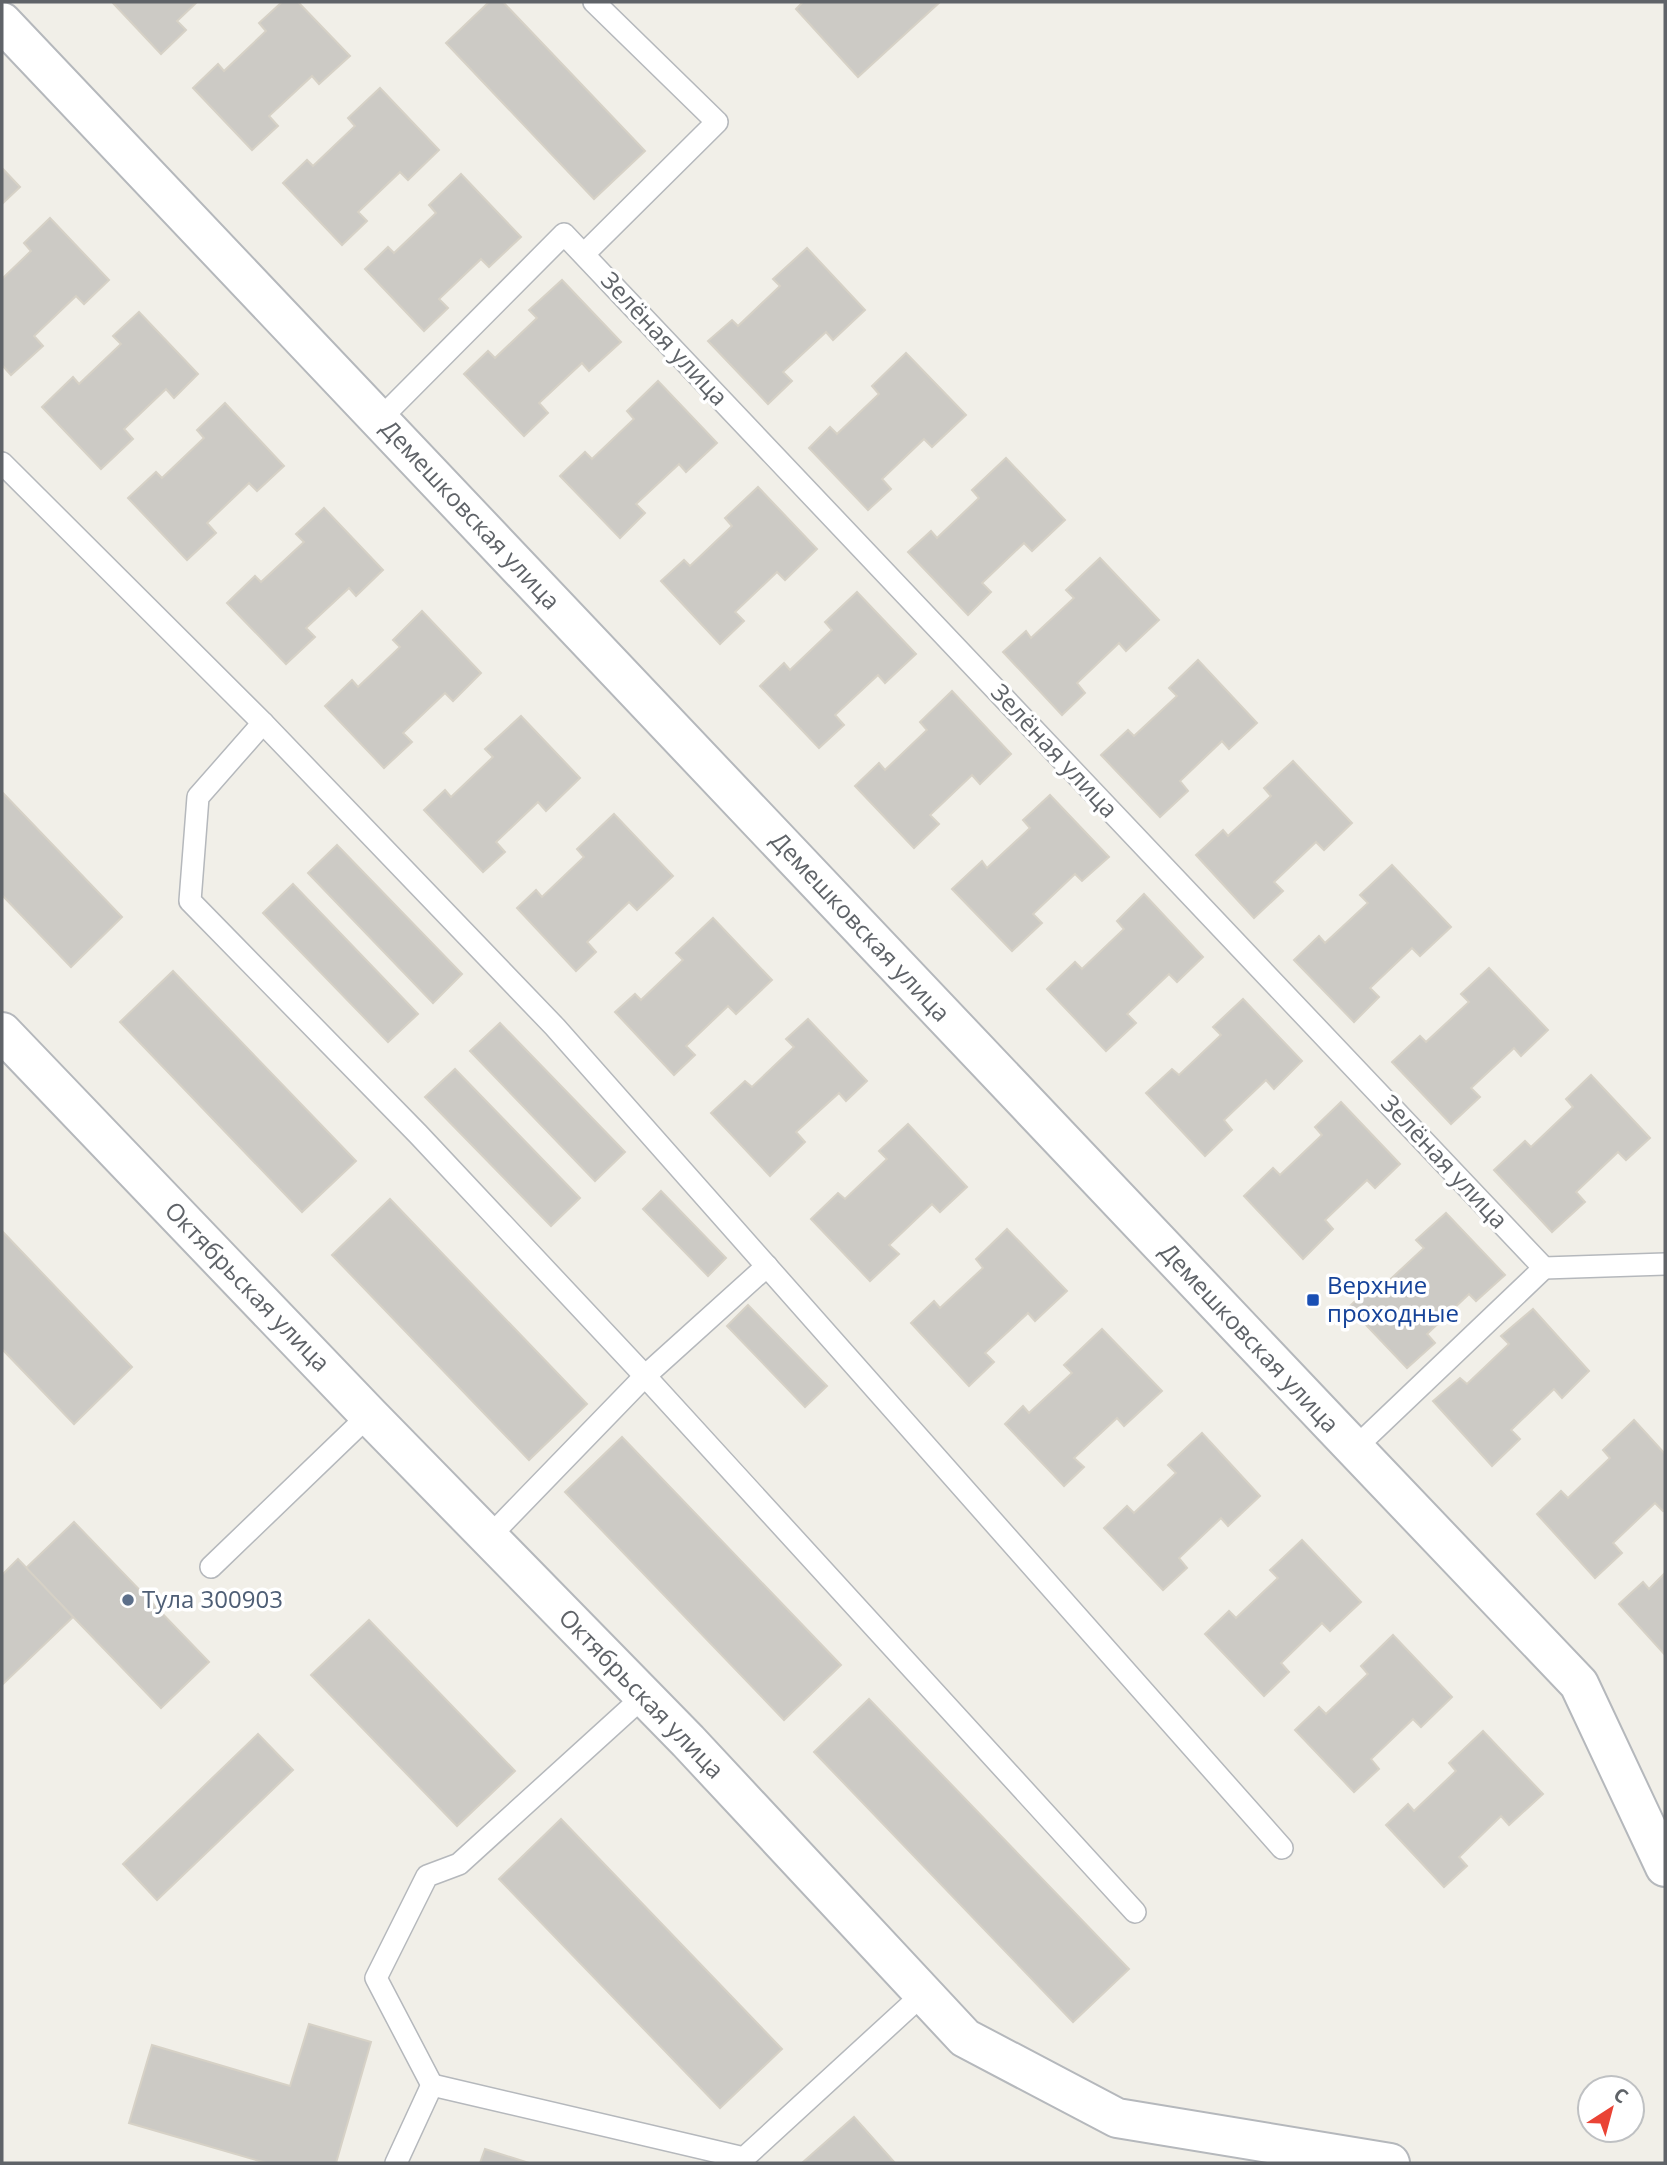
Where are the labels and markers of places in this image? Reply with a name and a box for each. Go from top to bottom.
place label: Верхние проходные [1327,1268,1459,1329]
marker: Верхние проходные [1305,1292,1321,1308]
place label: Тула 300903 [142,1582,283,1615]
marker: Тула 300903 [120,1592,136,1608]

